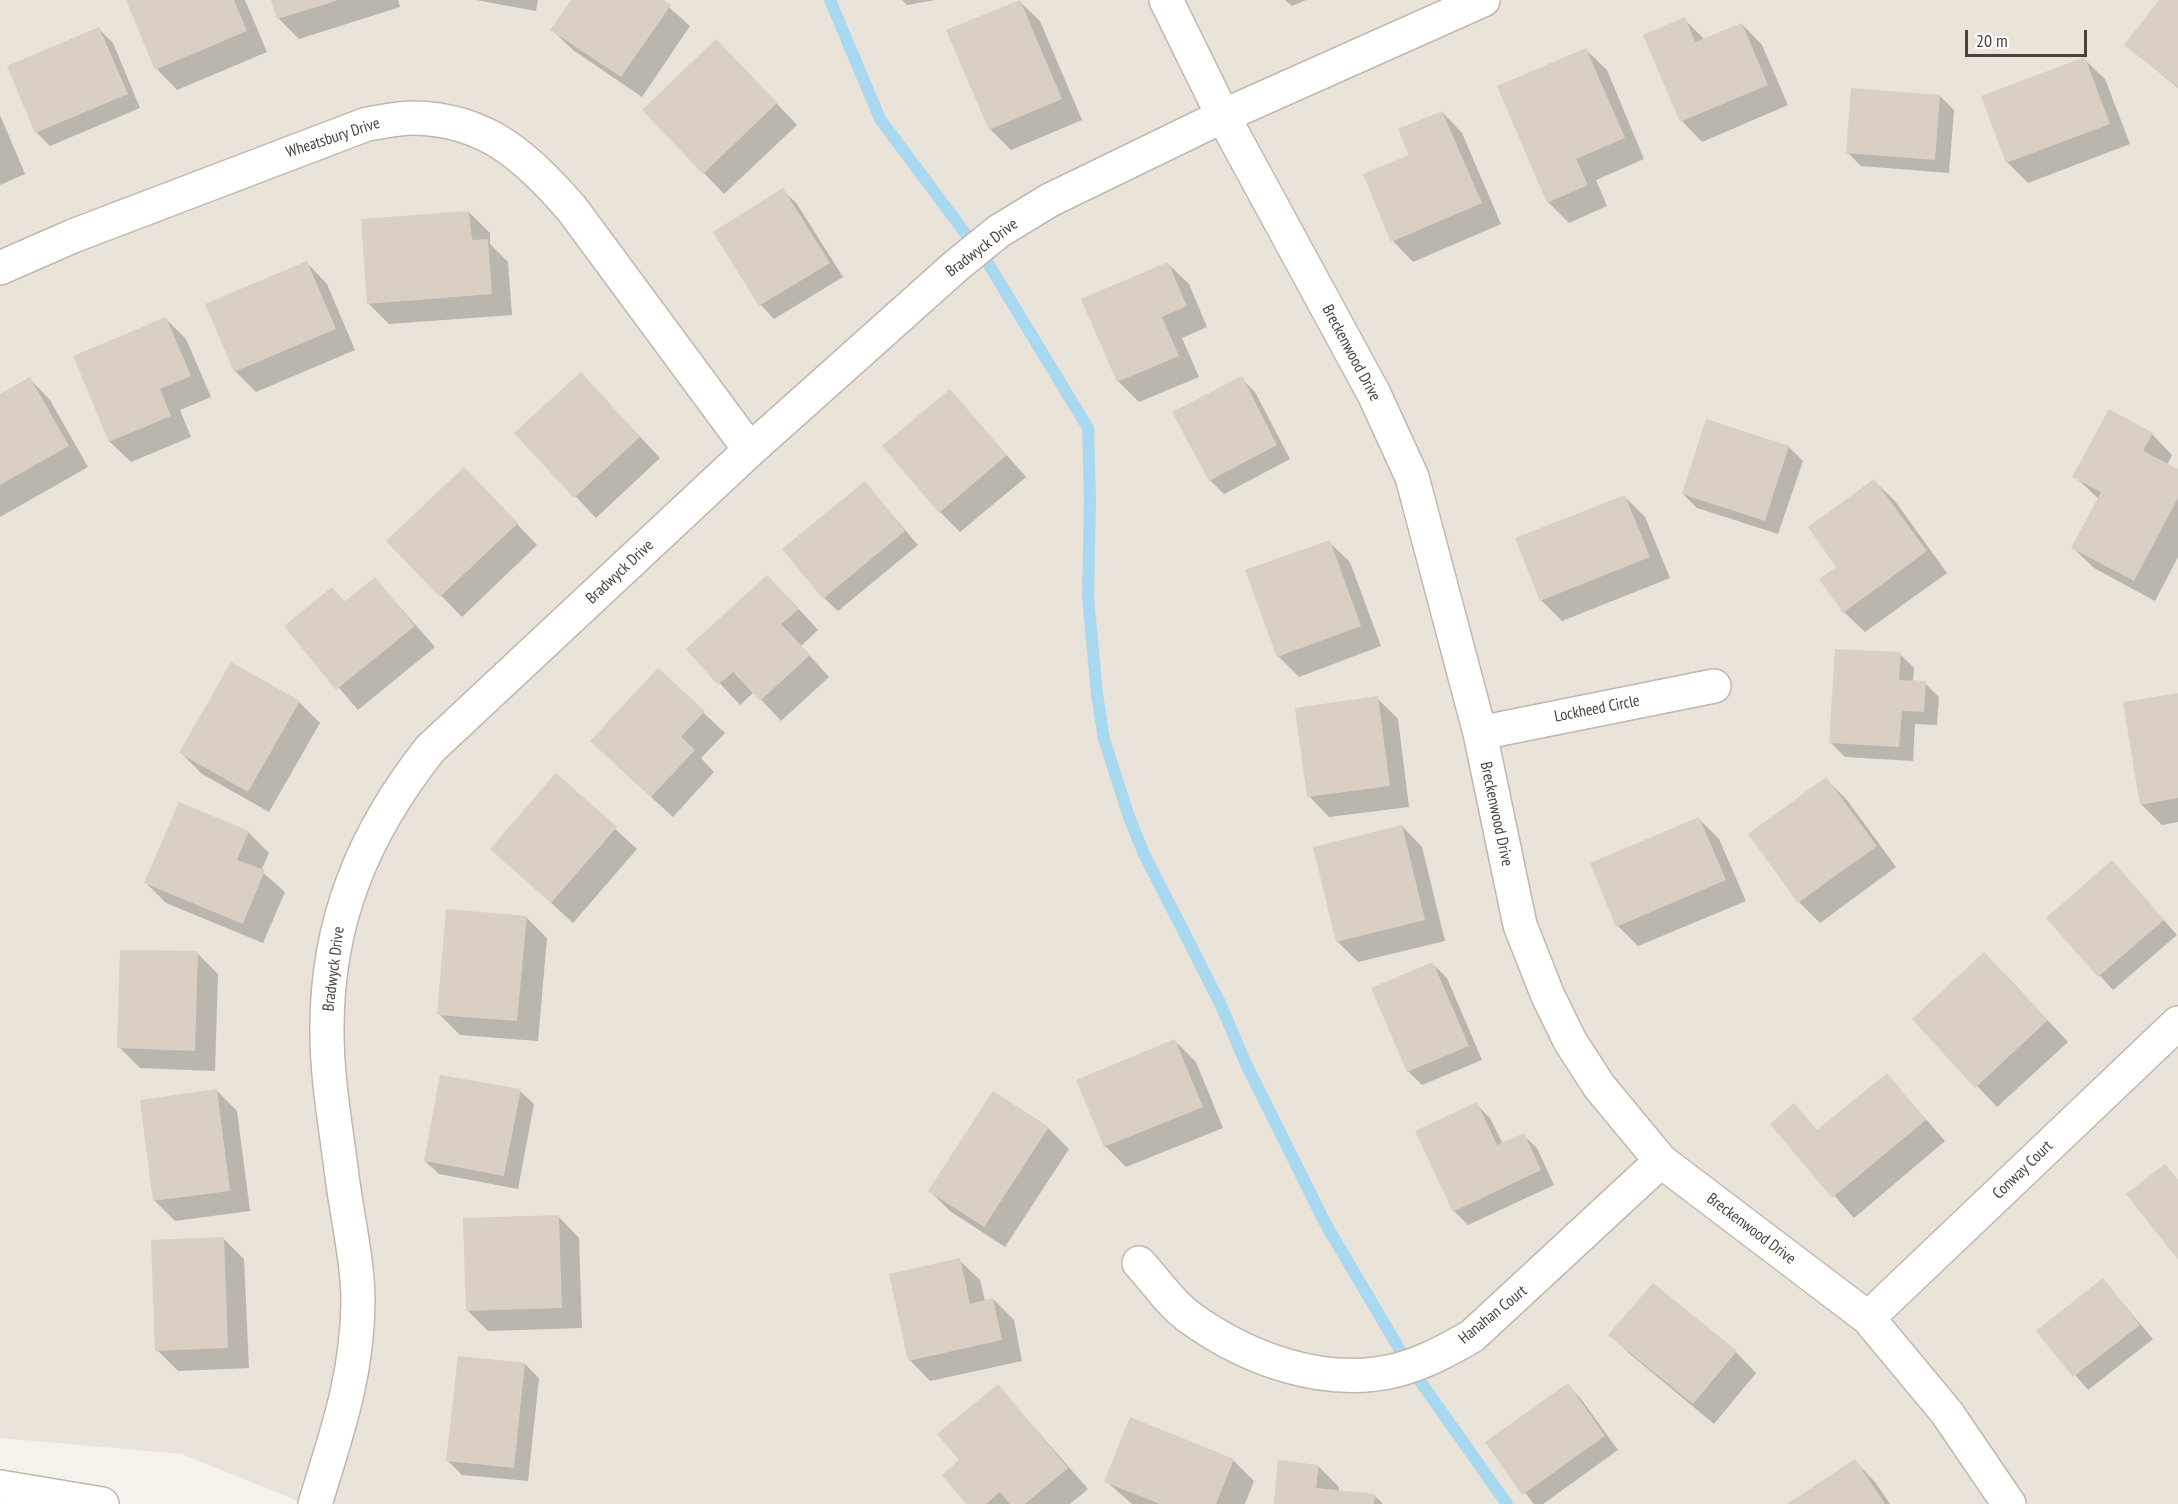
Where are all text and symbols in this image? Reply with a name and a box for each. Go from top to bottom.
scale bar [1968,18,2090,56]
text: 20 m [1976,29,2008,52]
street label: Wheatsbury Drive [284,114,382,162]
street label: Bradwyck Drive [942,215,1022,281]
street label: Breckenwood Drive [1318,302,1384,404]
street label: Bradwyck Drive [582,536,658,608]
street label: Lockheed Circle [1553,691,1641,727]
street label: Breckenwood Drive [1476,760,1516,868]
street label: Bradwyck Drive [319,926,349,1012]
street label: Conway Court [1989,1137,2057,1203]
street label: Breckenwood Drive [1703,1189,1799,1269]
street label: Hanahan Court [1455,1282,1531,1348]

